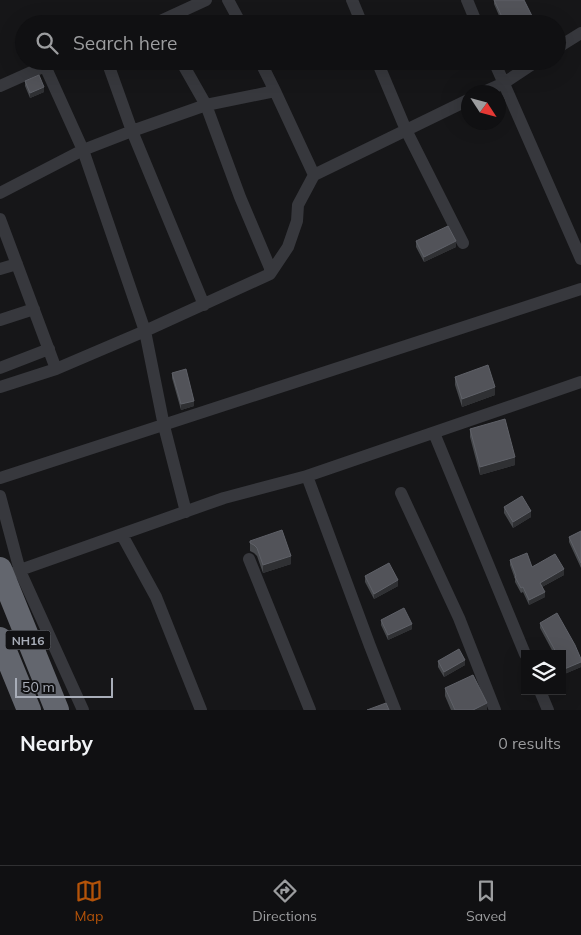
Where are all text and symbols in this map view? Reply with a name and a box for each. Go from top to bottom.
search box [15,15,566,70]
icon: search [33,29,61,57]
text: Search here [73,31,177,55]
north arrow [461,85,506,130]
road number: NH16 [5,630,50,650]
map controls [521,650,566,695]
button: layers [521,650,566,695]
scale bar [15,675,112,698]
text: 50 m [22,678,55,696]
text: Nearby [20,730,93,756]
text: 0 results [498,733,561,753]
tab: Map [75,877,103,925]
tab: Directions [252,877,317,925]
tab: Saved [466,877,506,925]

